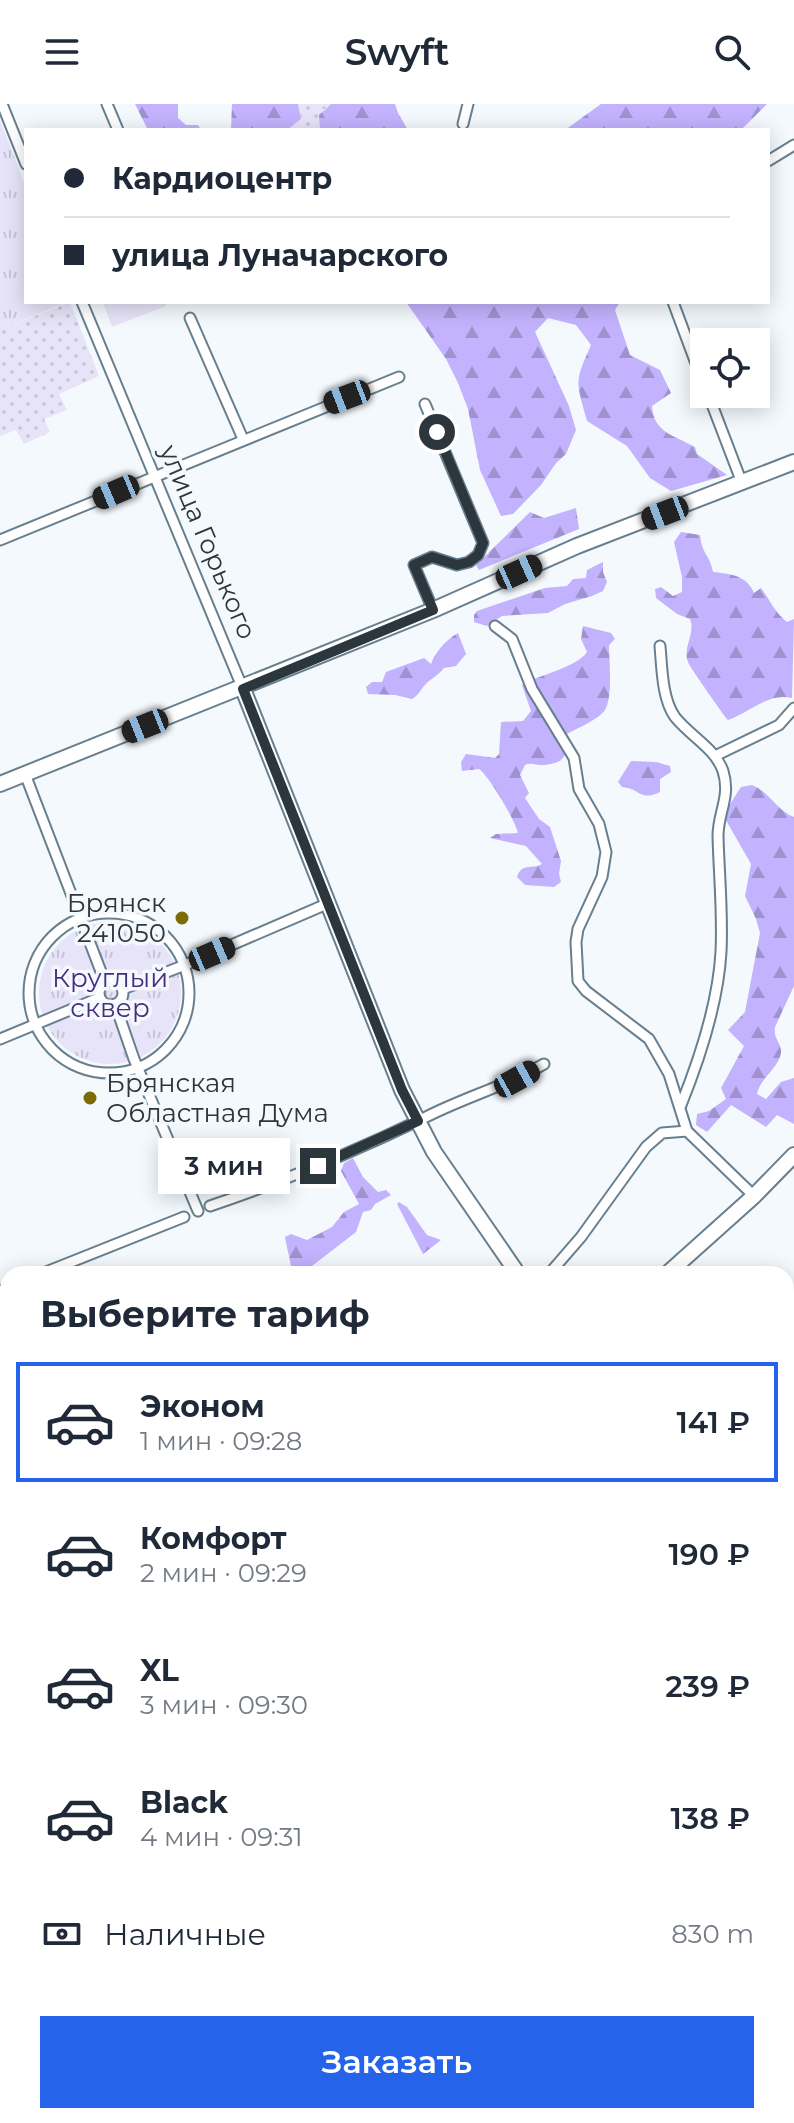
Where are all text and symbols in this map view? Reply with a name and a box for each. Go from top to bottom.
icon: menu [40,30,84,74]
text: Swyft [345,30,449,74]
icon: search [710,30,754,74]
text: Кардиоцентр [112,160,332,197]
text: улица Луначарского [112,237,448,274]
map controls [690,328,770,408]
button: locate [690,328,770,408]
car [320,377,374,417]
route start [419,414,455,450]
street label: улица Горького [152,439,263,644]
car [89,472,143,512]
car [638,493,692,533]
car [492,551,546,593]
car [118,706,172,746]
place label: Брянск 241050 [67,887,166,949]
marker: Брянск 241050 [173,909,191,927]
car [185,934,239,974]
park label: Круглый сквер [52,962,168,1024]
car [490,1057,544,1101]
place label: Брянская Областная Дума [106,1067,329,1129]
marker: Брянская Областная Дума [81,1089,99,1107]
callout: 3 мин [158,1138,290,1194]
route end [300,1148,336,1184]
text: 3 мин [184,1150,264,1182]
text: Выберите тариф [40,1292,370,1336]
icon: car [44,1386,116,1458]
text: Эконом [140,1388,265,1425]
text: 141 ₽ [676,1404,750,1441]
text: 1 мин · 09:28 [140,1425,302,1457]
icon: car [44,1518,116,1590]
text: Комфорт [140,1520,287,1557]
text: 190 ₽ [668,1536,750,1573]
text: 2 мин · 09:29 [140,1557,307,1589]
icon: car [44,1650,116,1722]
text: XL [140,1652,179,1689]
text: 239 ₽ [665,1668,750,1705]
text: 3 мин · 09:30 [140,1689,308,1721]
icon: car [44,1782,116,1854]
text: Black [140,1784,228,1821]
text: 138 ₽ [670,1800,750,1837]
text: 4 мин · 09:31 [140,1821,303,1853]
icon: cash [40,1912,84,1956]
text: Наличные [104,1916,266,1953]
text: 830 m [671,1918,754,1950]
button: Заказать [40,2016,754,2108]

